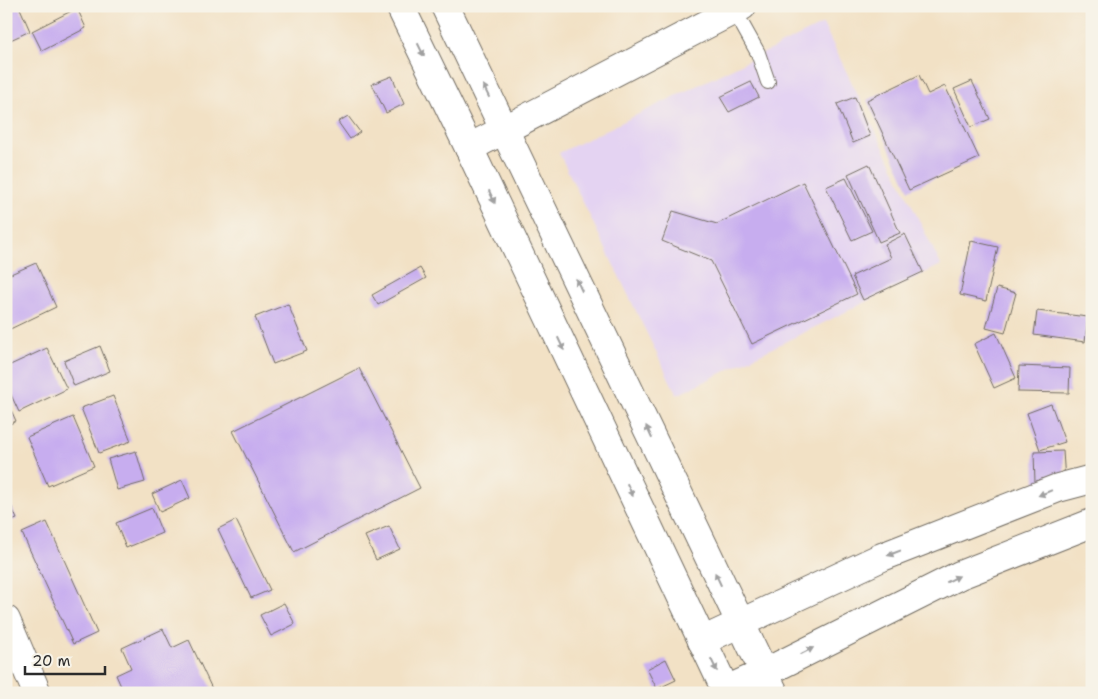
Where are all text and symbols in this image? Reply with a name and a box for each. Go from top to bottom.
one-way arrow [418,43,426,57]
one-way arrow [482,84,490,98]
one-way arrow [488,189,496,204]
one-way arrow [575,278,583,292]
one-way arrow [557,336,565,351]
one-way arrow [644,425,652,439]
one-way arrow [626,483,635,498]
one-way arrow [1037,489,1052,497]
one-way arrow [886,549,901,557]
one-way arrow [714,572,722,586]
one-way arrow [946,574,960,582]
scale bar [25,644,105,676]
one-way arrow [800,647,815,655]
text: 20 m [32,651,71,671]
one-way arrow [709,658,718,673]

